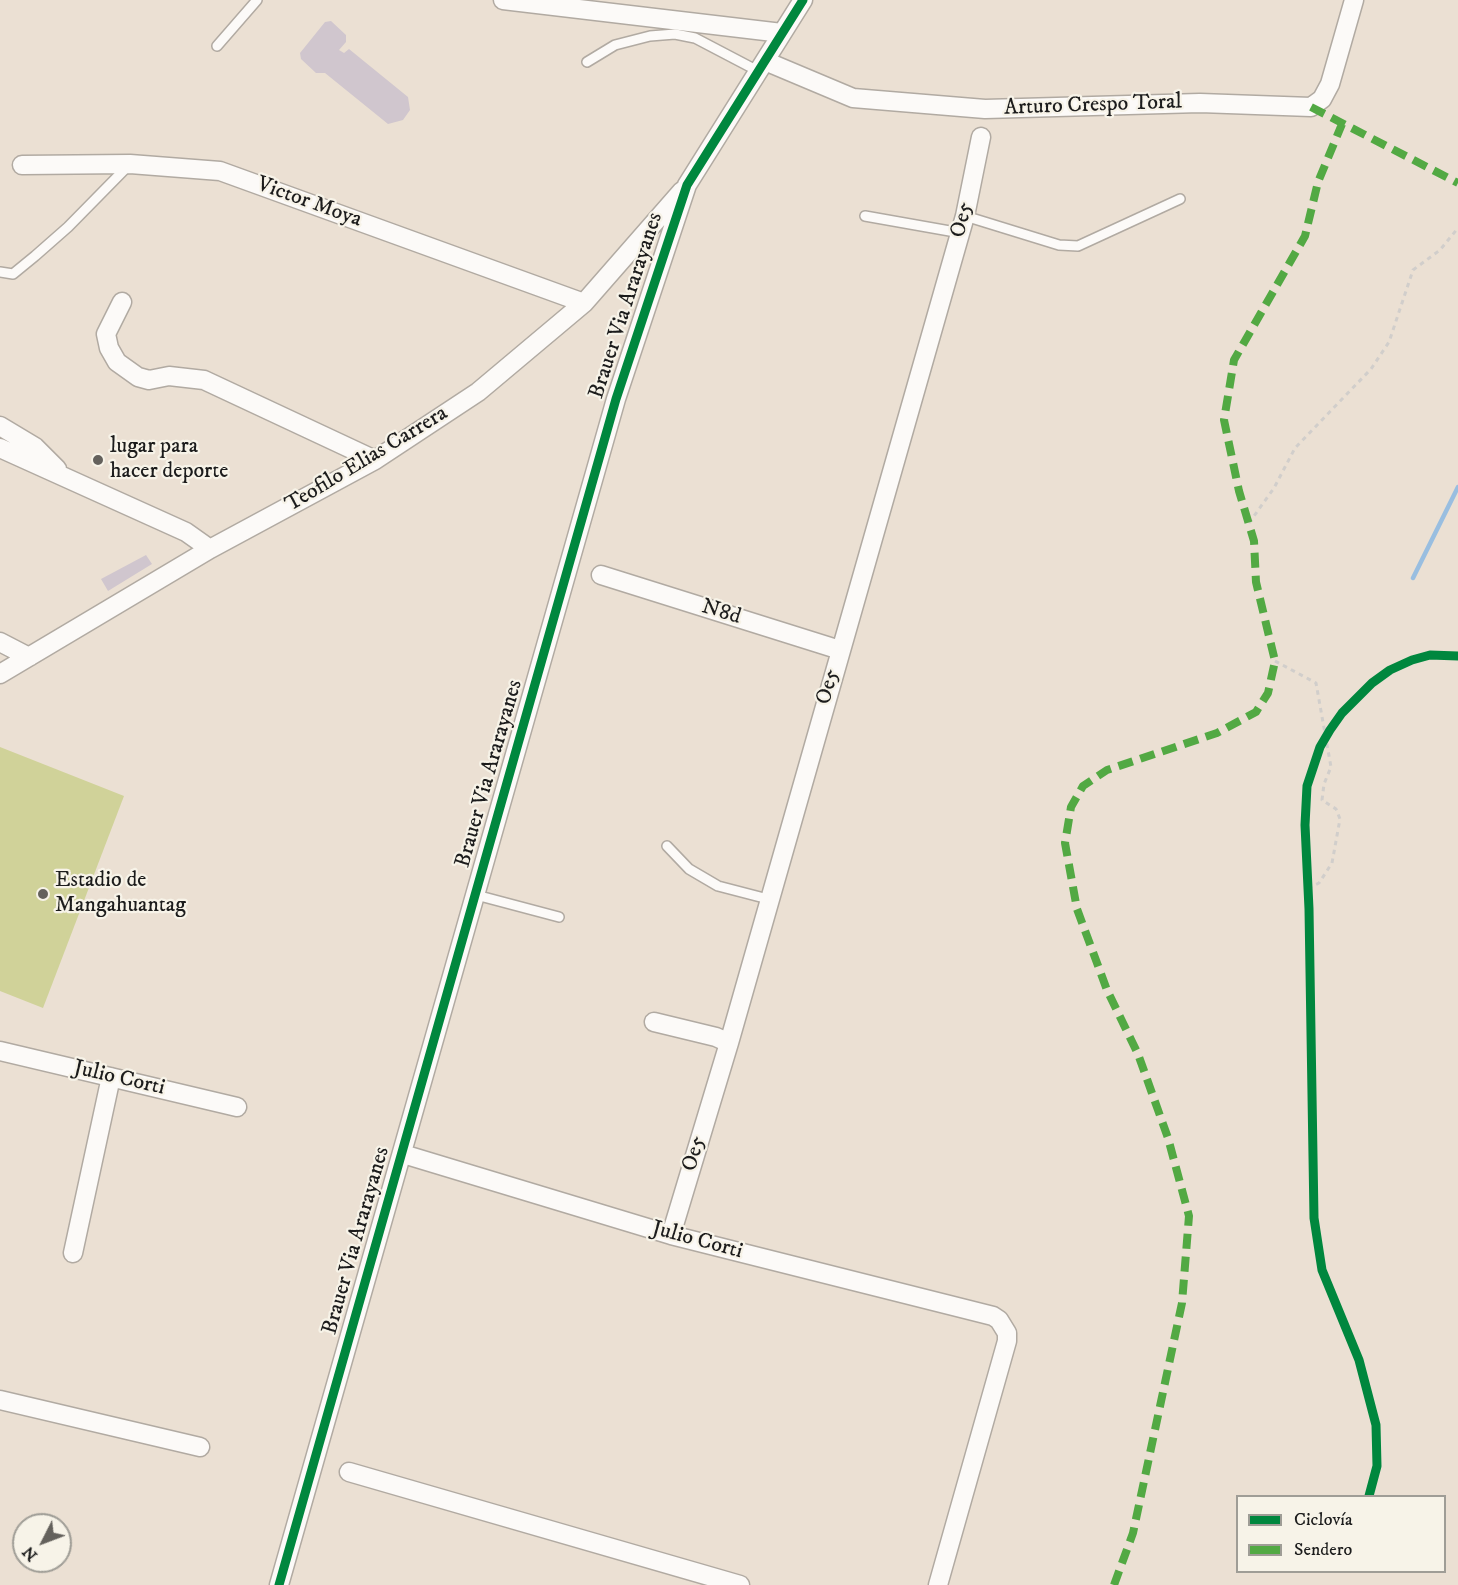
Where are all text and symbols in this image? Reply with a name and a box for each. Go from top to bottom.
street label: Arturo Crespo Toral [1004,90,1182,122]
street label: Victor Moya [253,172,365,234]
street label: Oe5 [946,200,980,240]
street label: Brauer Via Ararayanes [584,210,670,402]
street label: Teofilo Elias Carrera [281,401,453,519]
place label: lugar para hacer deporte [110,434,228,486]
marker: lugar para hacer deporte [91,453,105,467]
street label: N8d [698,595,744,631]
street label: Oe5 [811,666,847,708]
street label: Brauer Via Ararayanes [451,677,529,871]
place label: Estadio de Mangahuantag [55,868,186,920]
marker: Estadio de Mangahuantag [36,887,50,901]
street label: Julio Corti [71,1056,167,1102]
street label: Oe5 [677,1133,713,1175]
street label: Brauer Via Ararayanes [318,1144,396,1338]
street label: Julio Corti [649,1216,745,1266]
legend [1236,1495,1446,1573]
text: Ciclovía [1294,1509,1353,1531]
north arrow [12,1513,72,1573]
text: Sendero [1294,1539,1352,1561]
text: N [18,1542,42,1565]

